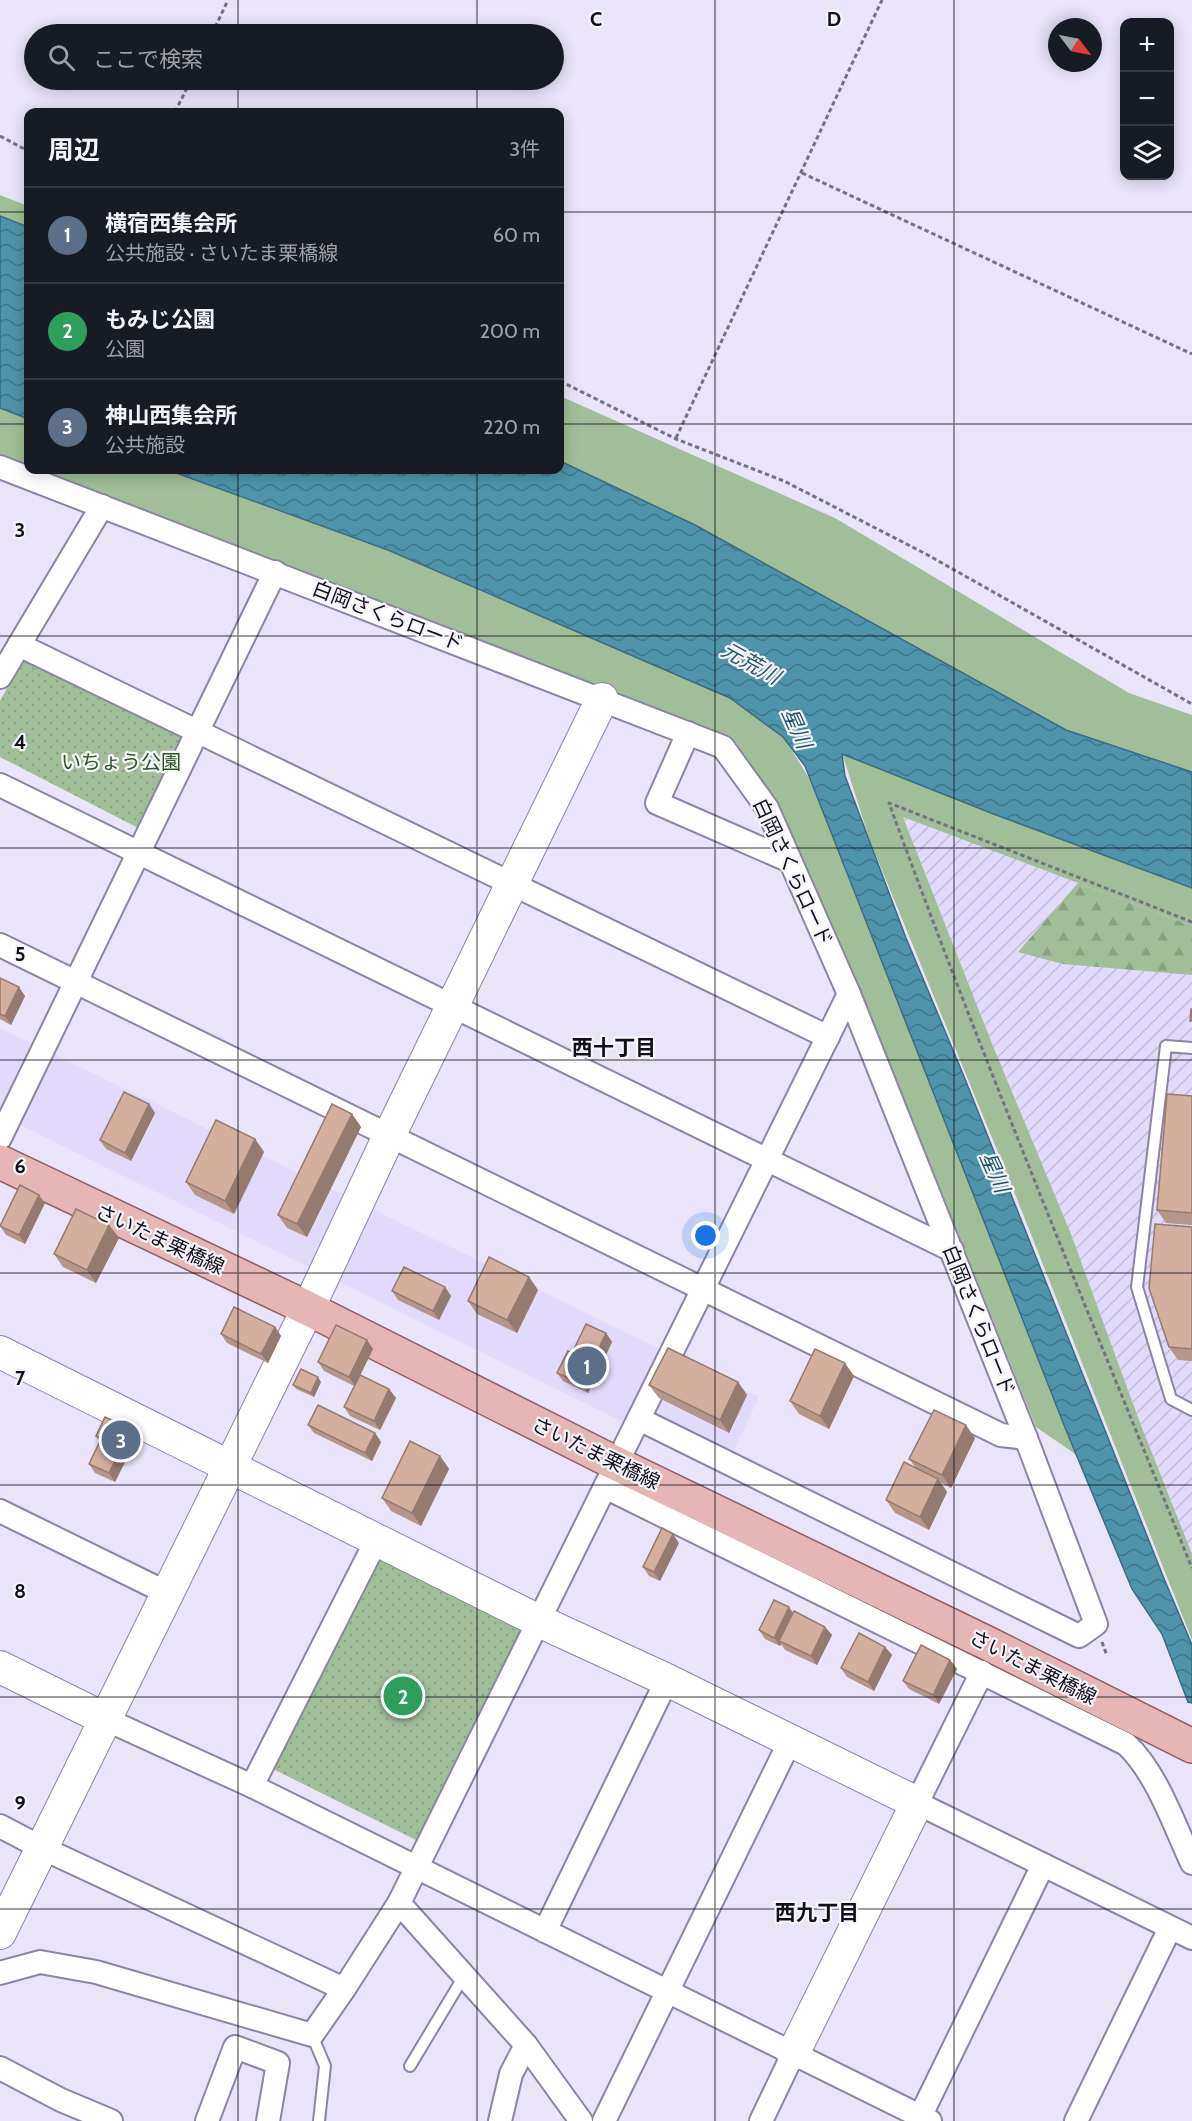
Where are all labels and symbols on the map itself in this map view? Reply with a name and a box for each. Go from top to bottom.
text: C [590,7,602,31]
text: D [827,7,841,31]
north arrow [1048,18,1102,72]
text: 3 [15,518,25,542]
street label: 白岡さくらロード [309,576,467,656]
water label: 元荒川 [717,637,786,690]
water label: 星川 [777,704,818,754]
text: 4 [14,730,26,754]
park label: いちょう公園 [61,750,181,774]
street label: 白岡さくらロード [748,794,838,950]
text: 5 [15,942,25,966]
district label: 西十丁目 [572,1035,656,1060]
water label: 星川 [975,1148,1016,1198]
text: 6 [14,1154,26,1178]
street label: さいたま栗橋線 [92,1199,228,1279]
your location [691,1221,720,1250]
street label: 白岡さくらロード [938,1241,1020,1399]
pin: 1 [568,1344,606,1388]
text: 7 [15,1366,26,1390]
street label: さいたま栗橋線 [528,1412,664,1494]
pin: 3 [102,1418,140,1462]
text: 8 [14,1579,26,1603]
street label: さいたま栗橋線 [965,1625,1101,1709]
pin: 2 [384,1674,422,1718]
text: 9 [14,1791,26,1815]
district label: 西九丁目 [775,1900,859,1925]

